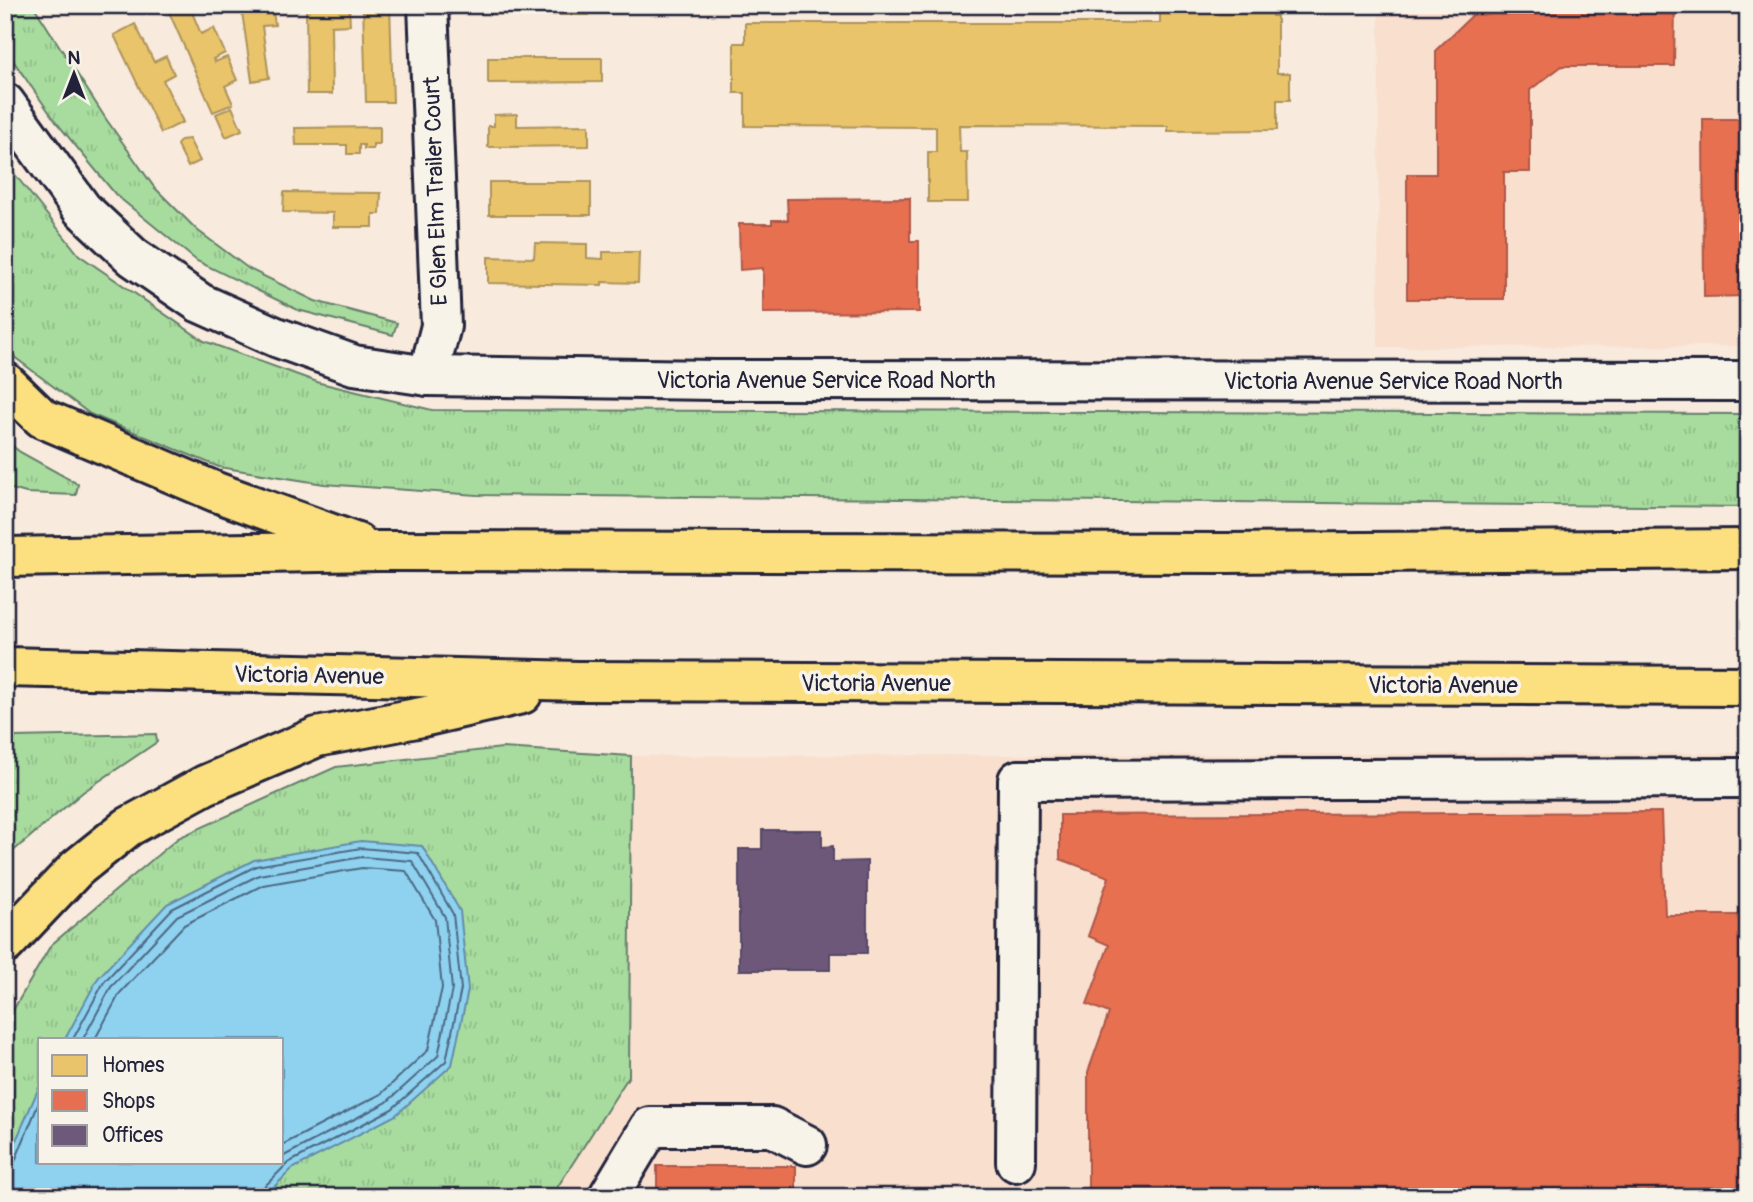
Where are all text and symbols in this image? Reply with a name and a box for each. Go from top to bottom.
north arrow [38,38,108,108]
text: N [68,46,81,70]
street label: E Glen Elm Trailer Court [417,75,454,306]
street label: Victoria Avenue Service Road North [656,366,996,395]
street label: Victoria Avenue Service Road North [1223,367,1563,396]
street label: Victoria Avenue [234,660,385,691]
street label: Victoria Avenue [801,669,952,698]
street label: Victoria Avenue [1368,671,1519,700]
legend [38,1038,284,1164]
text: Homes [102,1052,165,1079]
text: Shops [102,1088,155,1115]
text: Offices [102,1122,164,1149]

